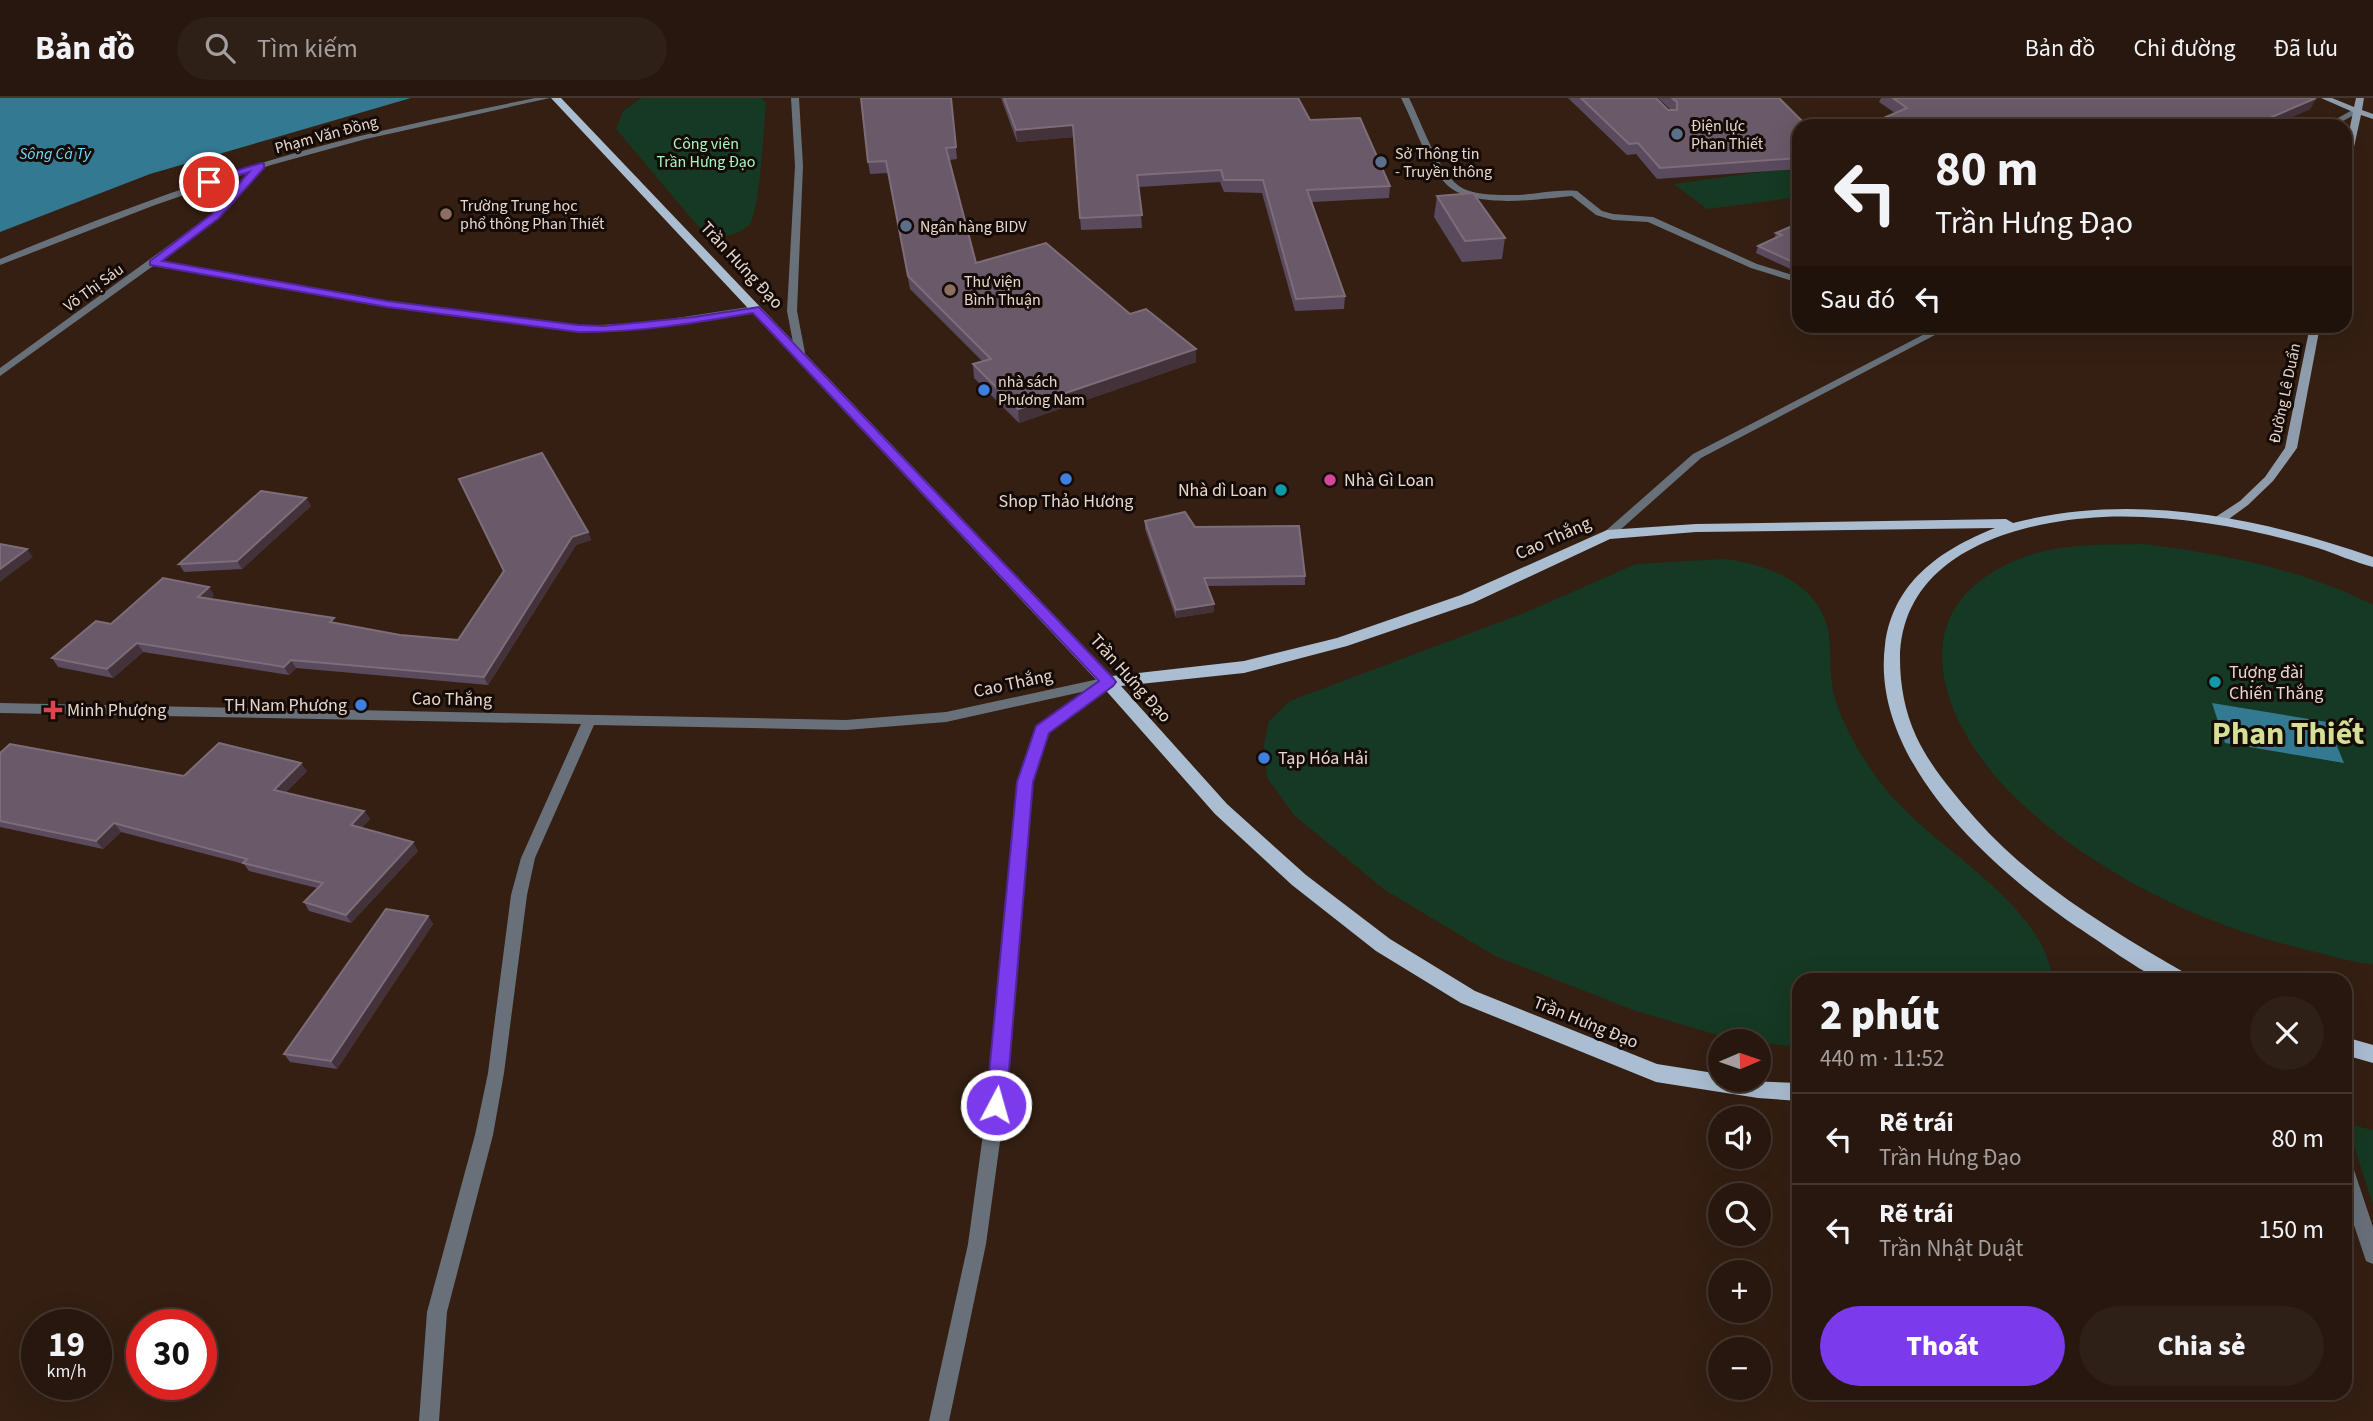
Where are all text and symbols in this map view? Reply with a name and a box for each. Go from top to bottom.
search box [177,17,667,80]
text: Bản đồ [35,25,135,72]
icon: search [201,29,239,67]
text: Tìm kiếm [257,30,358,67]
text: Bản đồ [2025,31,2095,66]
text: Chỉ đường [2133,31,2236,66]
text: Đã lưu [2274,31,2338,66]
street label: Phạm Văn Đồng [272,111,380,159]
place label: Điện lực Phan Thiết [1691,115,1764,155]
marker: Điện lực Phan Thiết [1669,126,1685,142]
park label: Công viên Trần Hưng Đạo [656,133,756,173]
text: 80 m [1935,135,2039,205]
water label: Sông Cà Ty [19,143,92,165]
place label: Sở Thông tin - Truyền thông [1395,143,1492,183]
icon: left [1820,147,1911,238]
pin [179,152,239,212]
marker: Sở Thông tin - Truyền thông [1373,154,1389,170]
icon: arrive [190,163,228,201]
place label: Trường Trung học phổ thông Phan Thiết [460,195,605,235]
text: Trần Hưng Đạo [1935,200,2133,246]
marker: Trường Trung học phổ thông Phan Thiết [438,206,454,222]
street label: Trần Hưng Đạo [694,216,789,315]
place label: Ngân hàng BIDV [920,216,1027,238]
marker: Ngân hàng BIDV [898,218,914,234]
street label: Võ Thị Sáu [59,258,128,317]
place label: Thư viện Bình Thuận [964,271,1041,311]
icon: left [1909,280,1947,318]
text: Sau đó [1820,281,1895,318]
marker: Thư viện Bình Thuận [942,282,958,298]
street label: Đường Lê Duẩn [2264,341,2306,445]
place label: nhà sách Phương Nam [998,371,1085,411]
marker: nhà sách Phương Nam [976,382,992,398]
place label: Nhà Gì Loan [1344,468,1434,493]
marker: Shop Thảo Hương [1058,471,1074,487]
marker: Nhà Gì Loan [1322,472,1338,488]
place label: Nhà dì Loan [1178,478,1267,503]
marker: Nhà dì Loan [1273,482,1289,498]
place label: Shop Thảo Hương [999,489,1133,514]
street label: Cao Thắng [1512,511,1595,566]
street label: Trần Hưng Đạo [1084,629,1177,728]
place label: Tượng đài Chiến Thắng [2229,660,2323,706]
street label: Cao Thắng [971,663,1055,704]
marker: Tượng đài Chiến Thắng [2207,674,2223,690]
street label: Cao Thắng [412,686,492,713]
place label: TH Nam Phương [224,693,347,718]
marker: TH Nam Phương [353,697,369,713]
place label: Minh Phượng [67,698,166,723]
marker: Minh Phượng [45,702,61,718]
district label: Phan Thiết [2212,711,2364,757]
place label: Tạp Hóa Hải [1278,746,1368,771]
marker: Tạp Hóa Hải [1256,750,1272,766]
text: 2 phút [1820,986,1940,1046]
street label: Trần Hưng Đạo [1529,990,1642,1055]
button: close [2250,996,2324,1070]
north arrow [1708,1029,1771,1092]
map controls [1708,1029,1771,1400]
text: 440 m · 11:52 [1820,1042,1944,1075]
position arrow [959,1068,1033,1142]
text: Rẽ trái [1879,1104,1954,1141]
button: sound [1708,1106,1771,1169]
icon: left [1820,1120,1858,1158]
text: 80 m [2271,1120,2324,1157]
text: Trần Hưng Đạo [1879,1141,2021,1174]
button: search [1708,1183,1771,1246]
text: Rẽ trái [1879,1195,1954,1232]
icon: left [1820,1211,1858,1249]
text: 150 m [2258,1211,2324,1248]
text: Trần Nhật Duật [1879,1232,2023,1265]
button: + [1708,1260,1771,1323]
button: Thoát [1820,1306,2065,1386]
button: Chia sẻ [2079,1306,2324,1386]
speed limit sign: 30 [126,1309,217,1400]
text: 19 [48,1320,85,1370]
button: − [1708,1337,1771,1400]
text: km/h [47,1359,86,1384]

